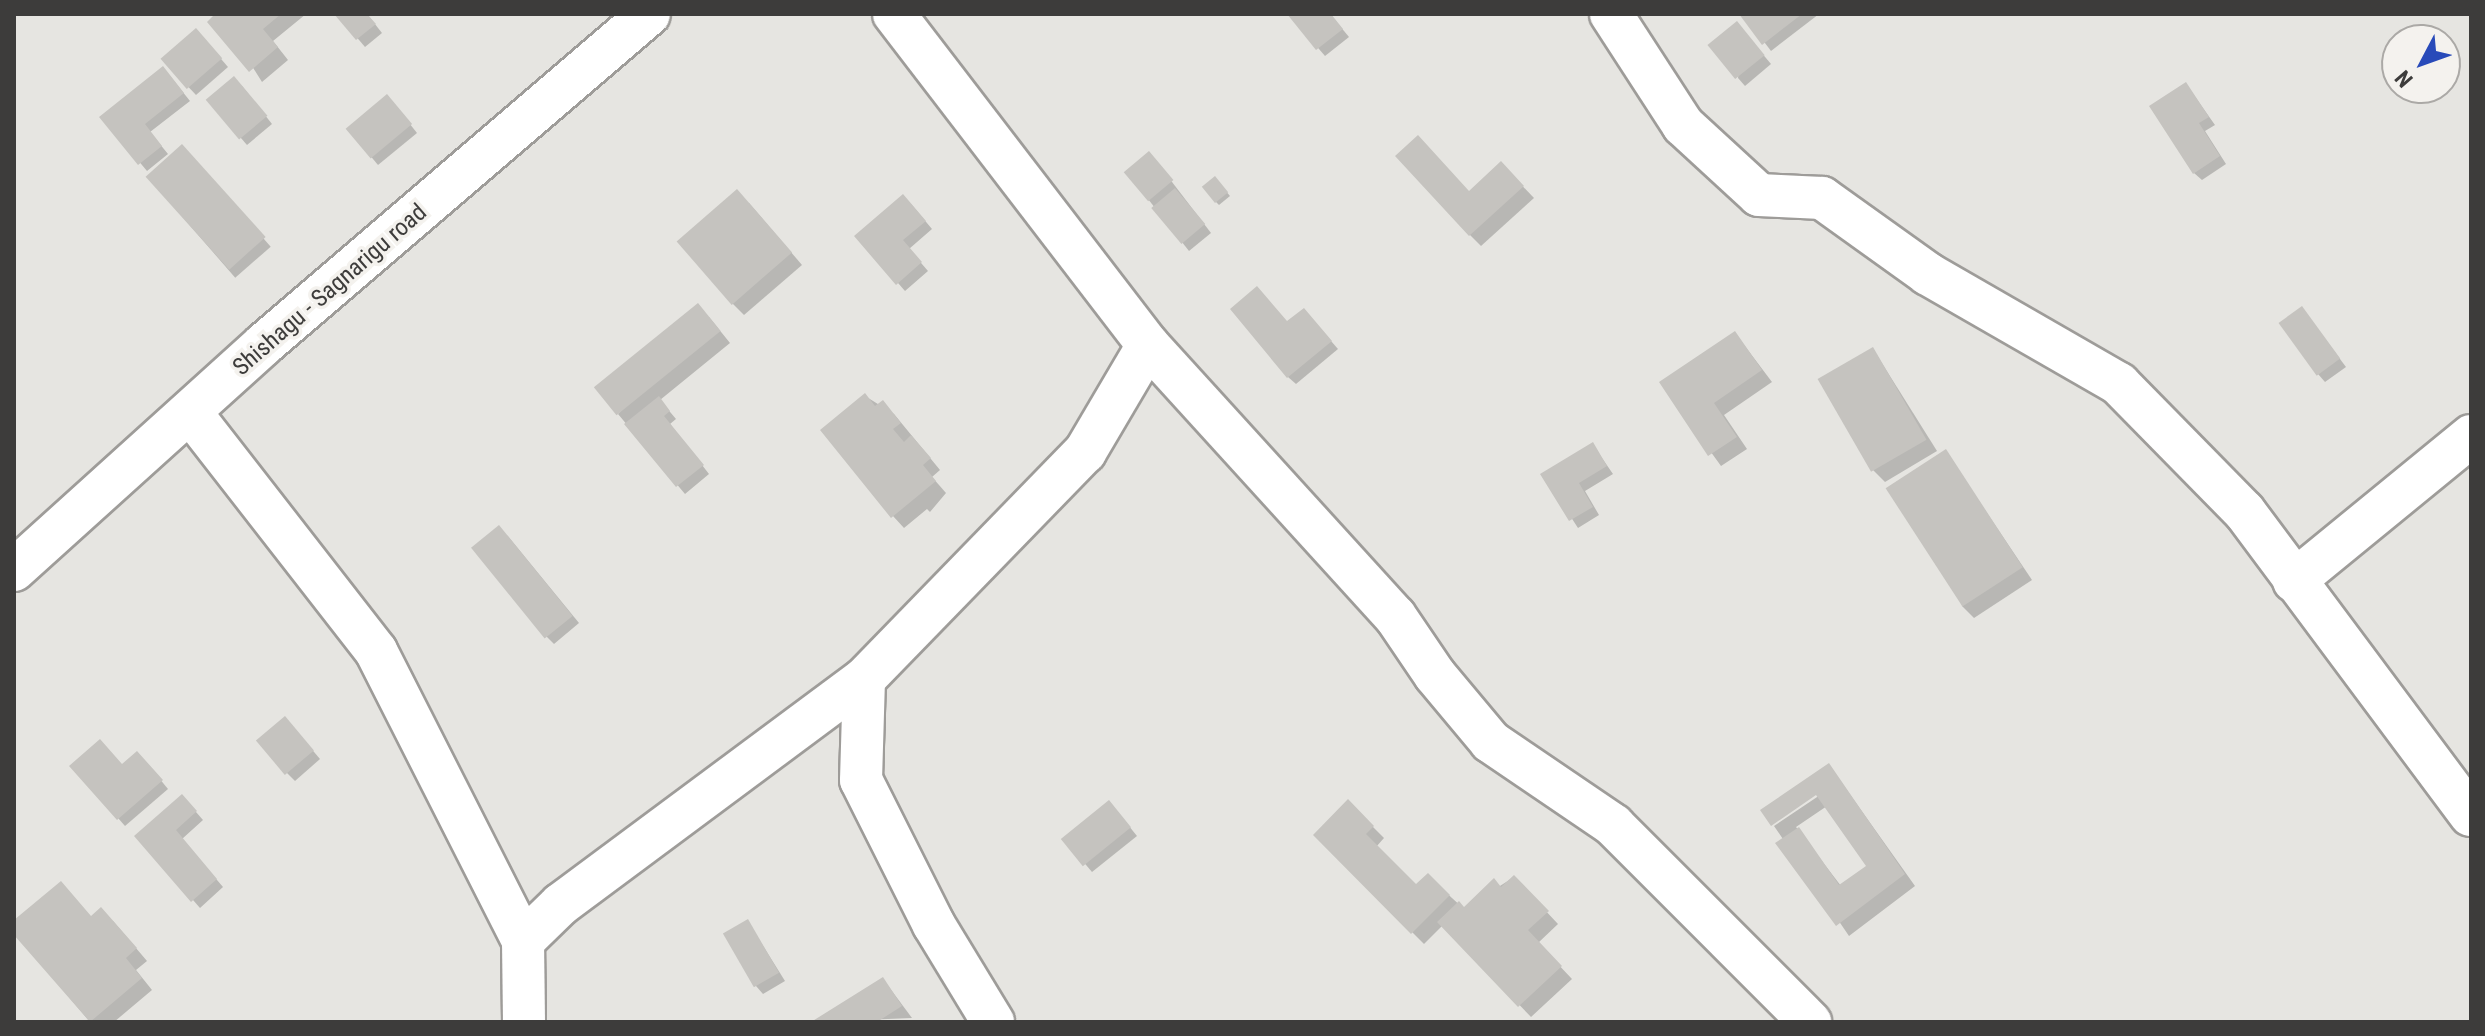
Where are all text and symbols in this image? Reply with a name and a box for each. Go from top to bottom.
north arrow [2381,24,2461,104]
text: N [2390,65,2418,92]
street label: Shishagu - Sagnarigu road [227,198,433,382]

